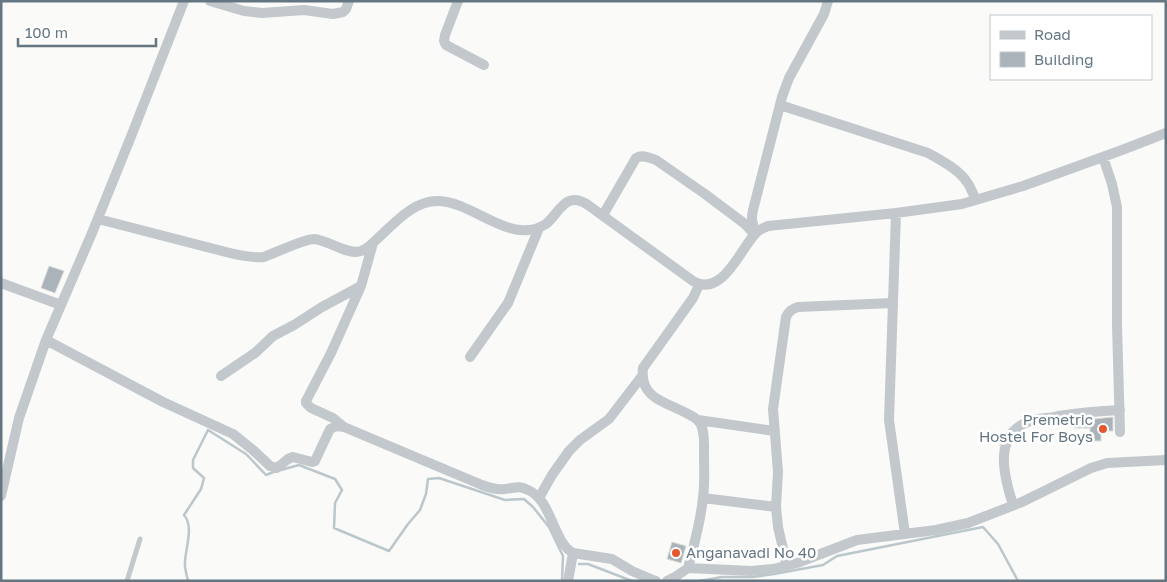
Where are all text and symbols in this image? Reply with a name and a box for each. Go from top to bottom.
scale bar [18,15,155,47]
legend [990,15,1152,80]
text: 100 m [25,23,68,41]
text: Road [1034,25,1071,43]
text: Building [1034,50,1094,68]
place label: Premetric Hostel For Boys [979,410,1093,445]
marker: Premetric Hostel For Boys [1097,423,1109,435]
place label: Anganavadi No 40 [686,543,816,561]
marker: Anganavadi No 40 [670,547,682,559]

